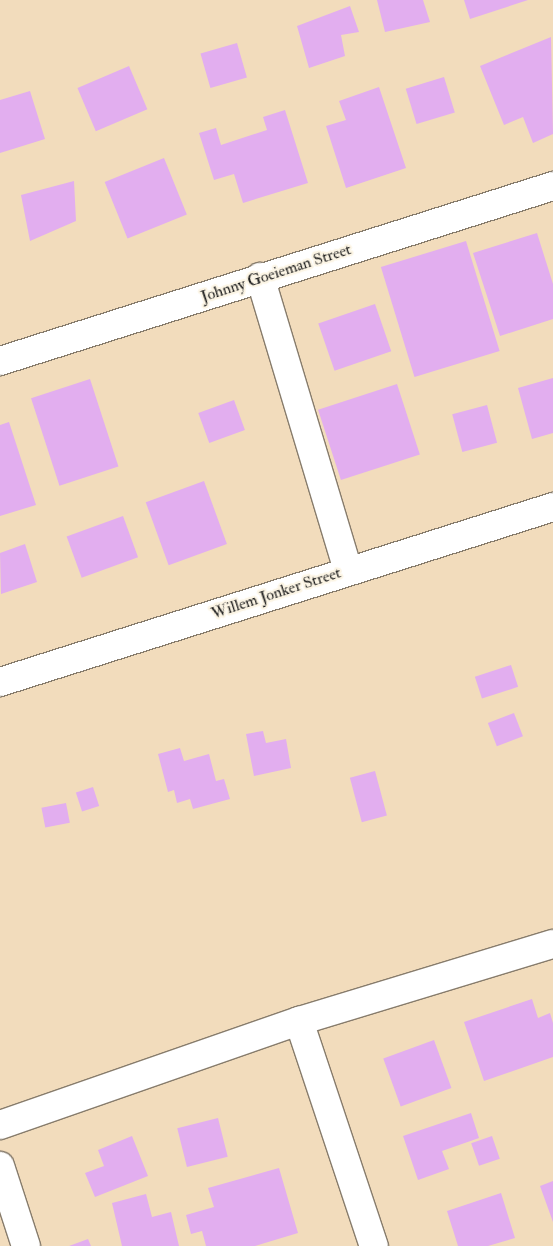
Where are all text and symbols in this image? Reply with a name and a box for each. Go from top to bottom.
street label: Johnny Goeieman Street [198,240,354,306]
street label: Willem Jonker Street [209,563,343,623]

